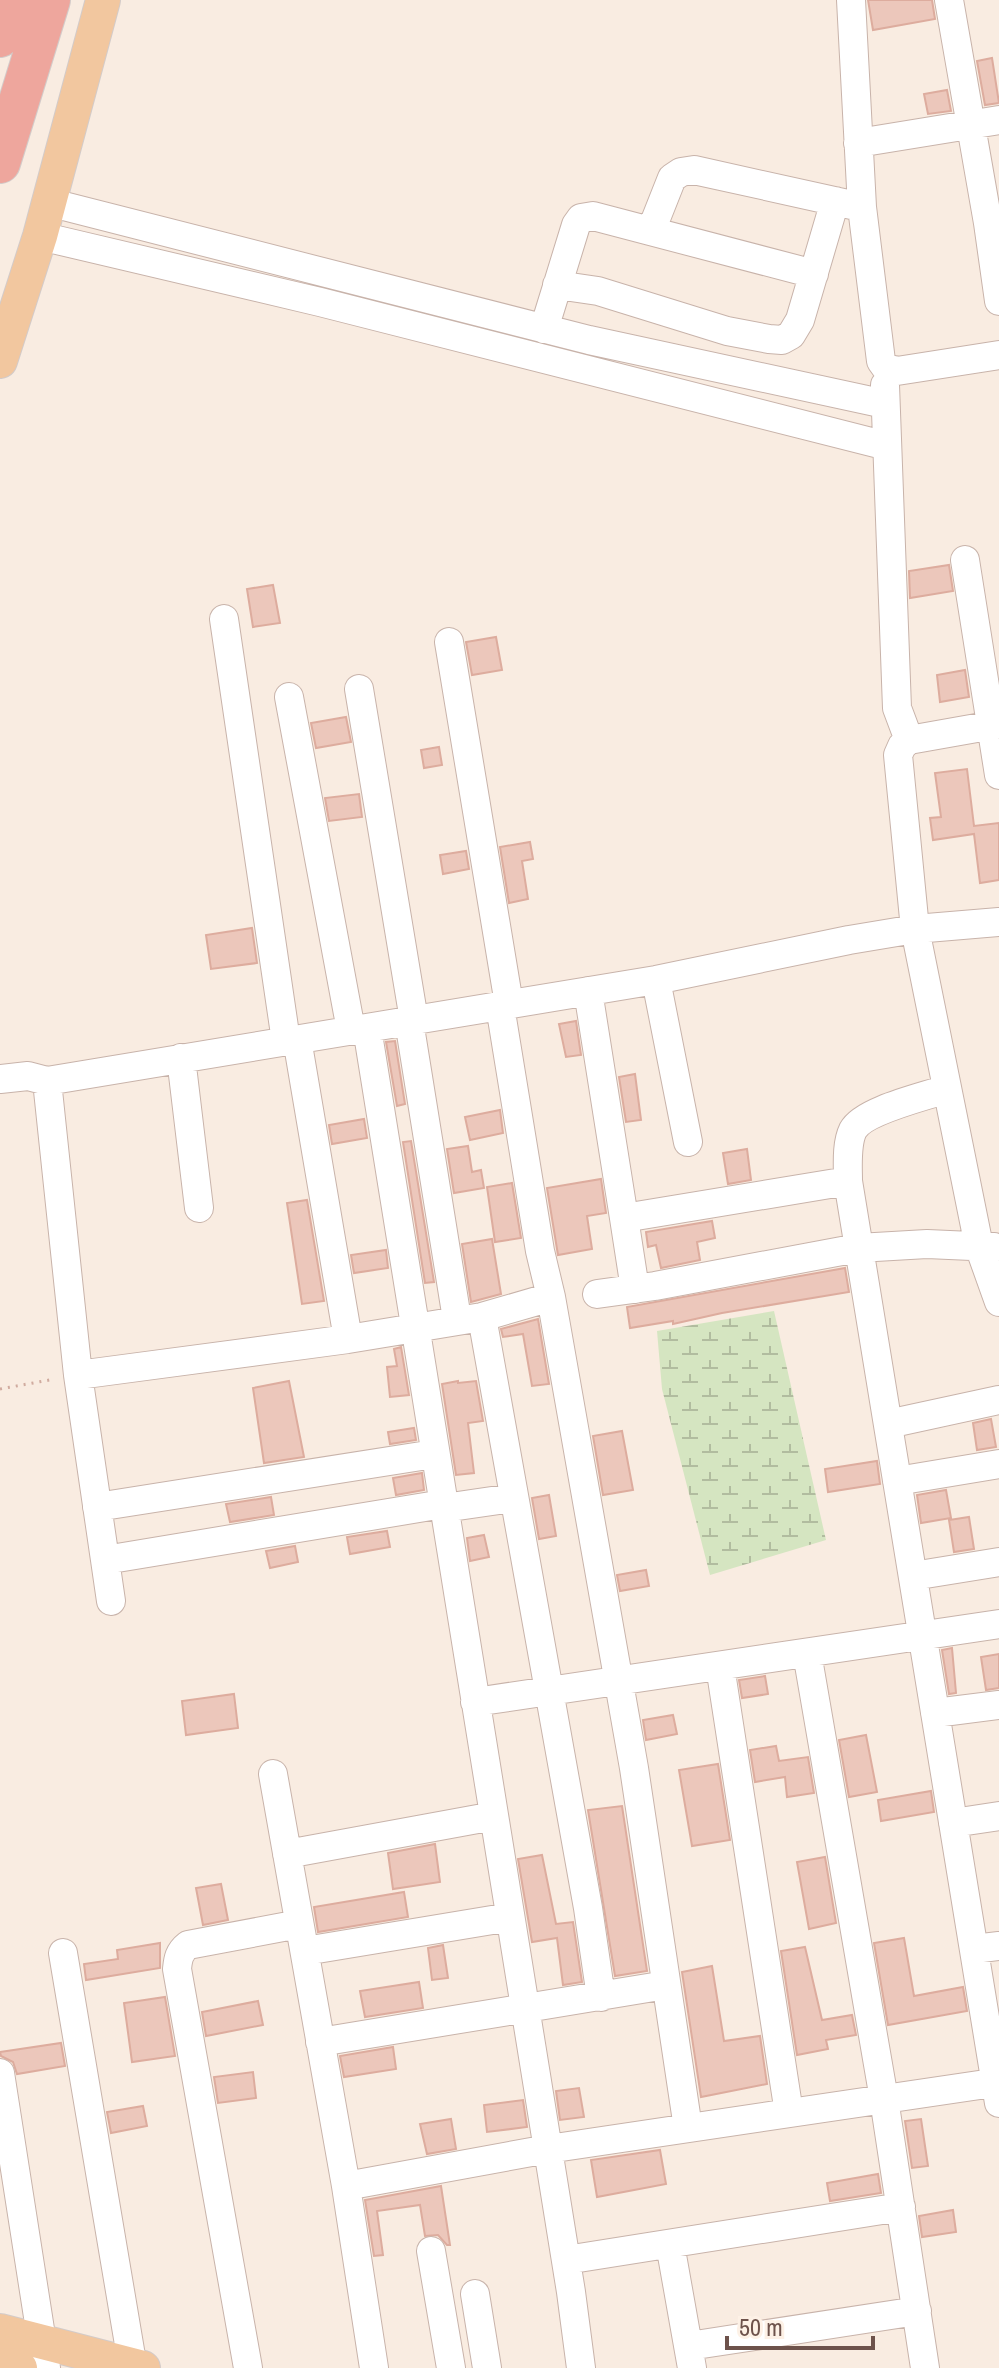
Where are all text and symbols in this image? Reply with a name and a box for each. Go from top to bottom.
scale bar [727,2300,873,2350]
text: 50 m [739,2311,783,2343]

